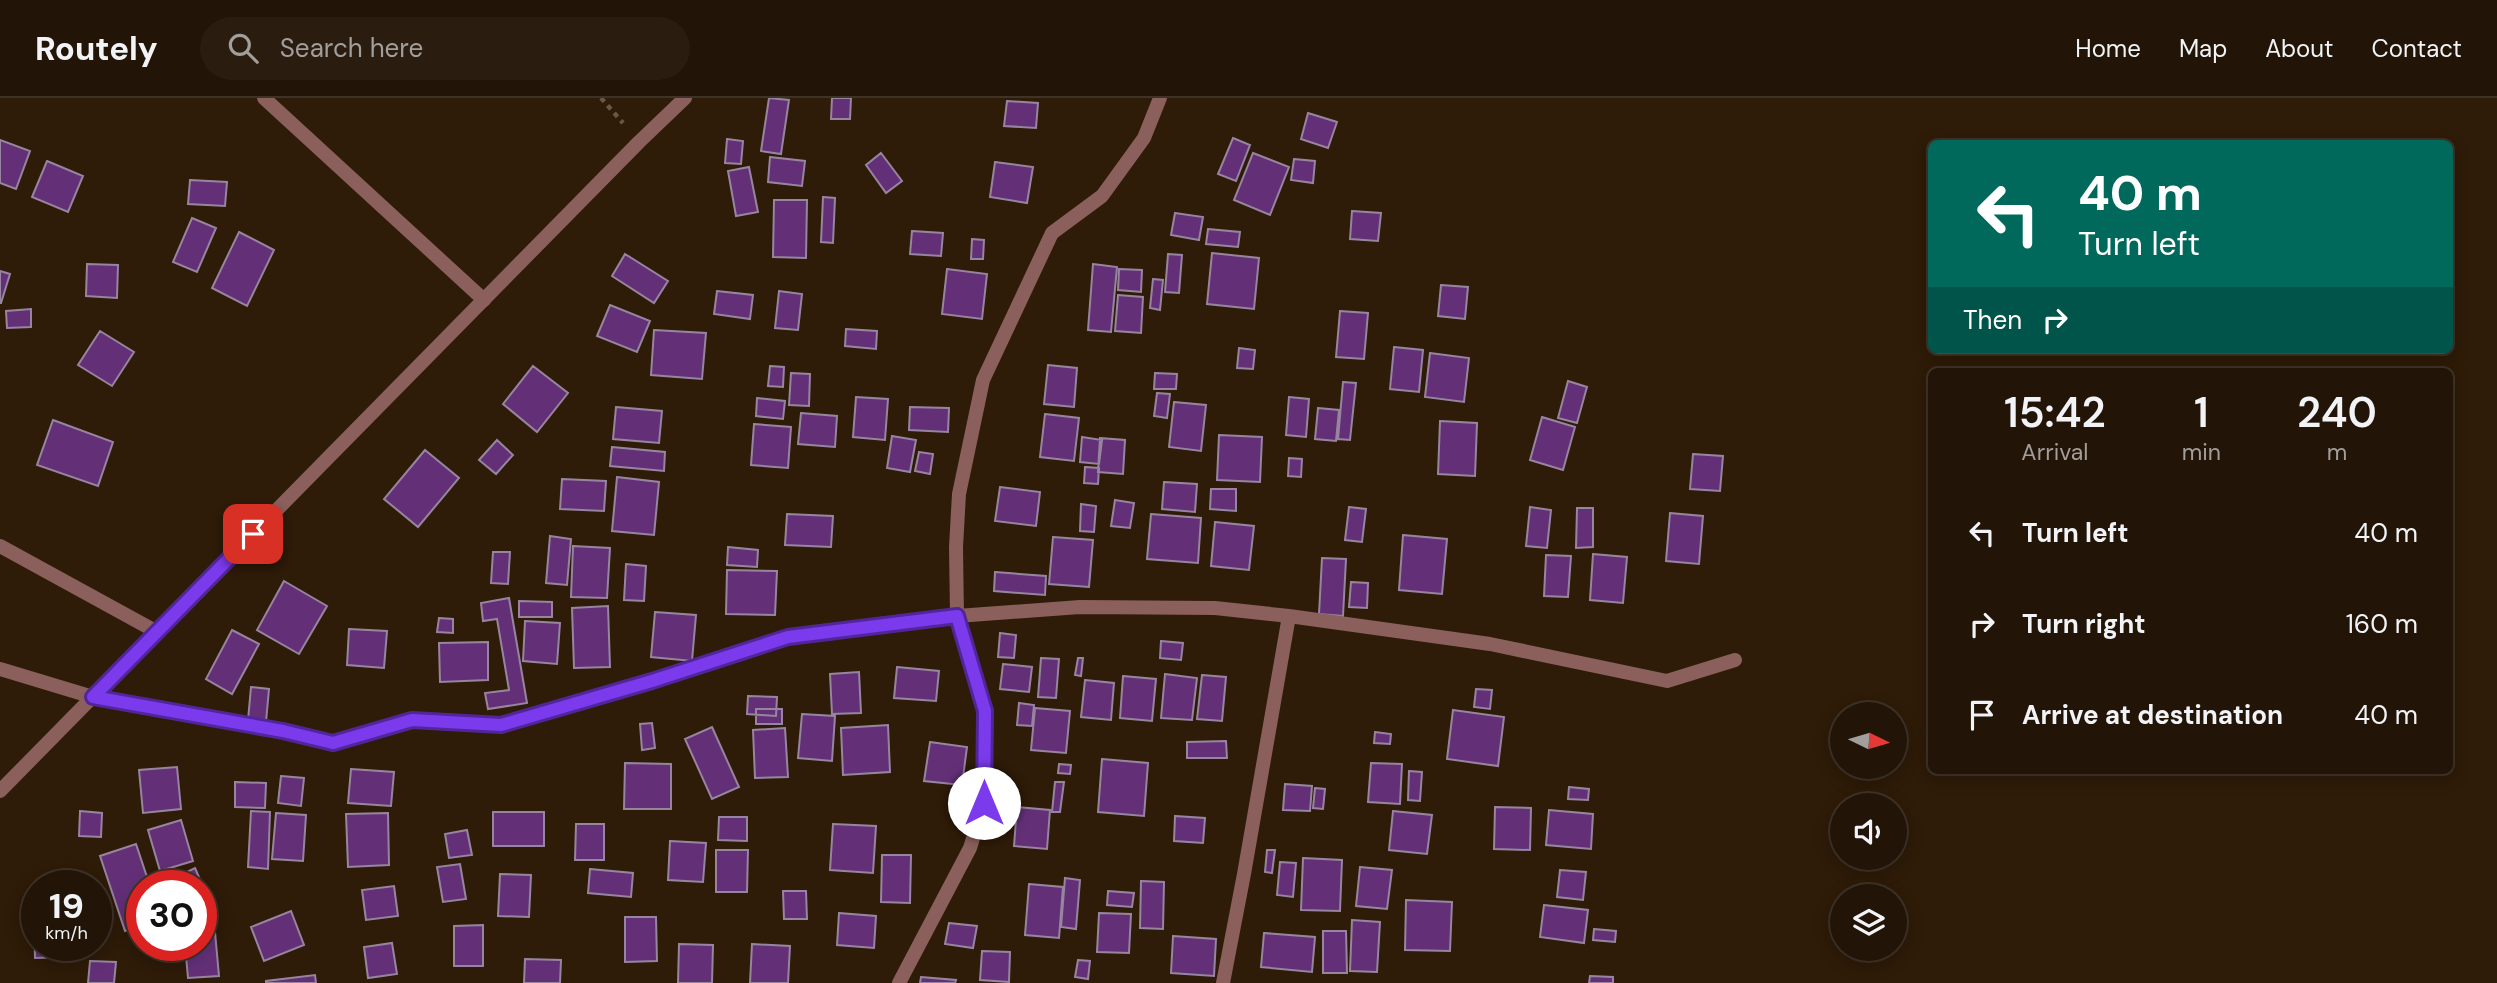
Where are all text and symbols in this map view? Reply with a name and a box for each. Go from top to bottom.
search box [200,17,690,80]
text: Routely [35,27,158,70]
icon: search [224,29,262,67]
text: Search here [280,31,423,65]
text: Home [2075,33,2141,64]
text: Map [2179,33,2227,64]
text: About [2265,33,2334,64]
text: Contact [2372,33,2462,64]
text: 40 m [2078,161,2202,225]
icon: left [1963,168,2054,259]
text: Turn left [2078,223,2200,265]
icon: right [2036,301,2074,339]
text: Then [1963,303,2022,337]
text: 15:42 [2004,385,2106,440]
text: 1 [2194,385,2209,440]
text: 240 [2297,385,2377,440]
text: Arrival [2021,437,2088,467]
text: min [2182,437,2221,467]
text: m [2327,437,2347,467]
pin [223,504,283,564]
icon: left [1963,514,2001,552]
icon: arrive [234,515,272,553]
text: Turn left [2022,516,2129,550]
text: 40 m [2354,516,2418,550]
icon: right [1963,605,2001,643]
text: Turn right [2022,607,2146,641]
text: 160 m [2346,607,2418,641]
icon: arrive [1963,696,2001,734]
text: Arrive at destination [2022,698,2283,732]
text: 40 m [2354,698,2418,732]
north arrow [1830,702,1908,779]
map controls [1830,702,1907,961]
position arrow [947,766,1021,840]
button: sound [1830,793,1907,870]
speed limit sign: 30 [126,870,217,961]
text: 19 [49,883,84,929]
button: layers [1830,884,1907,961]
text: km/h [45,921,88,945]

